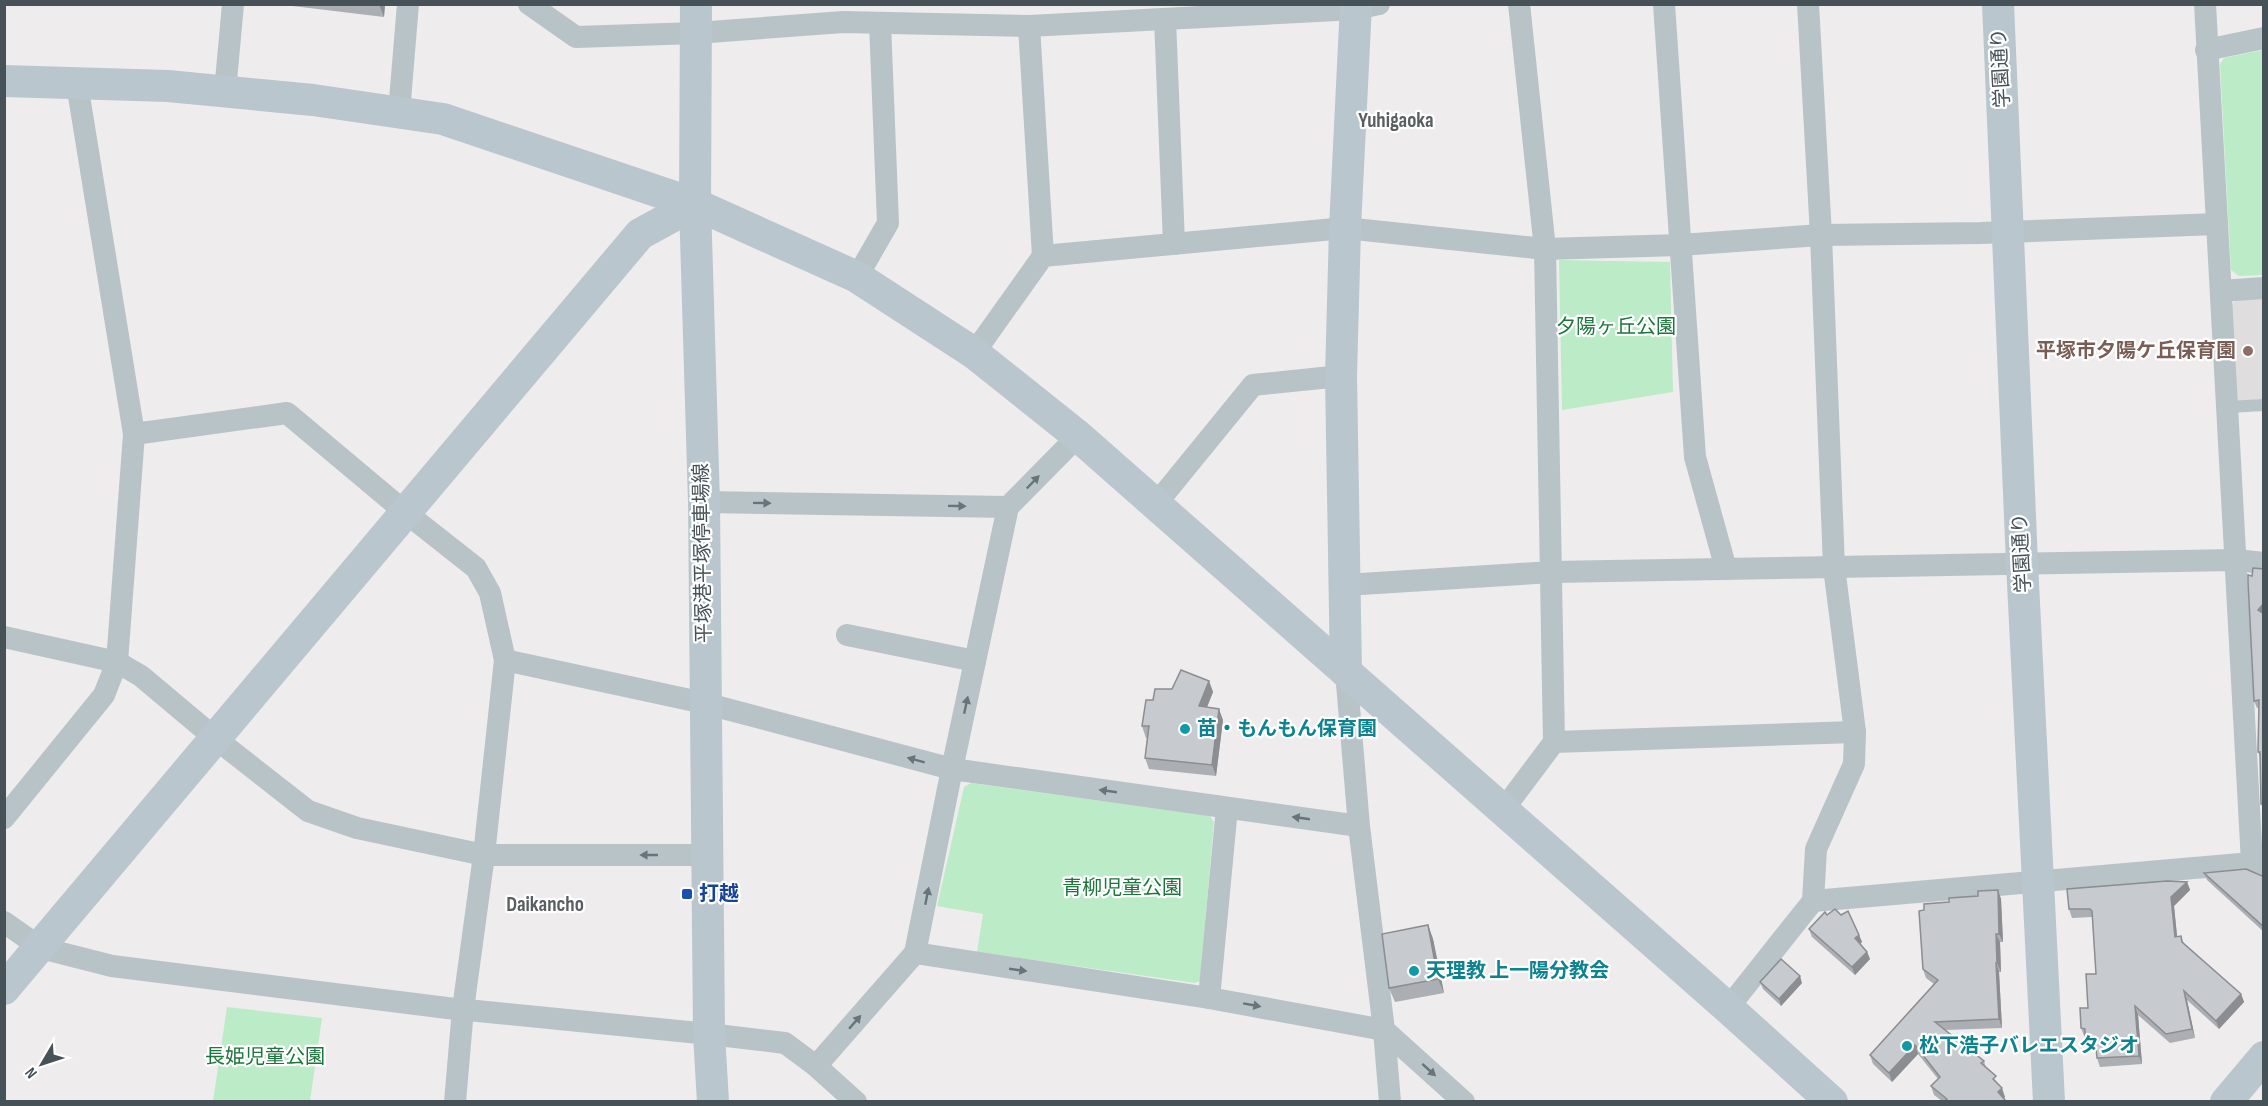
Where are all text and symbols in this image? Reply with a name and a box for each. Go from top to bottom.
street label: 学園通り [1987,27,2015,109]
district label: Yuhigaoka [1358,108,1434,133]
park label: 夕陽ヶ丘公園 [1556,315,1676,339]
place label: 平塚市夕陽ケ丘保育園 [2036,339,2236,363]
marker: 平塚市夕陽ケ丘保育園 [2241,344,2255,358]
street label: 平塚港平塚停車場線 [689,463,717,643]
one-way arrow [1025,476,1039,490]
one-way arrow [753,498,772,508]
one-way arrow [947,502,966,511]
street label: 学園通り [2008,512,2036,594]
one-way arrow [961,696,971,714]
place label: 苗・もんもん保育園 [1197,717,1377,741]
marker: 苗・もんもん保育園 [1178,722,1192,736]
one-way arrow [907,755,925,764]
one-way arrow [1099,787,1118,796]
one-way arrow [1292,813,1311,822]
one-way arrow [639,850,658,860]
park label: 青柳児童公園 [1062,876,1182,900]
place label: 打越 [699,882,739,906]
one-way arrow [923,886,932,905]
marker: 打越 [680,887,694,901]
district label: Daikancho [506,892,584,917]
place label: 天理教 上一陽分教会 [1426,959,1609,983]
marker: 天理教 上一陽分教会 [1407,964,1421,978]
one-way arrow [1008,965,1027,974]
one-way arrow [1243,1001,1262,1010]
one-way arrow [848,1015,861,1030]
north arrow [12,1034,72,1094]
place label: 松下浩子バレエスタジオ [1919,1034,2139,1058]
marker: 松下浩子バレエスタジオ [1900,1039,1914,1053]
park label: 長姫児童公園 [205,1045,325,1069]
text: N [21,1063,42,1082]
one-way arrow [1421,1063,1436,1076]

